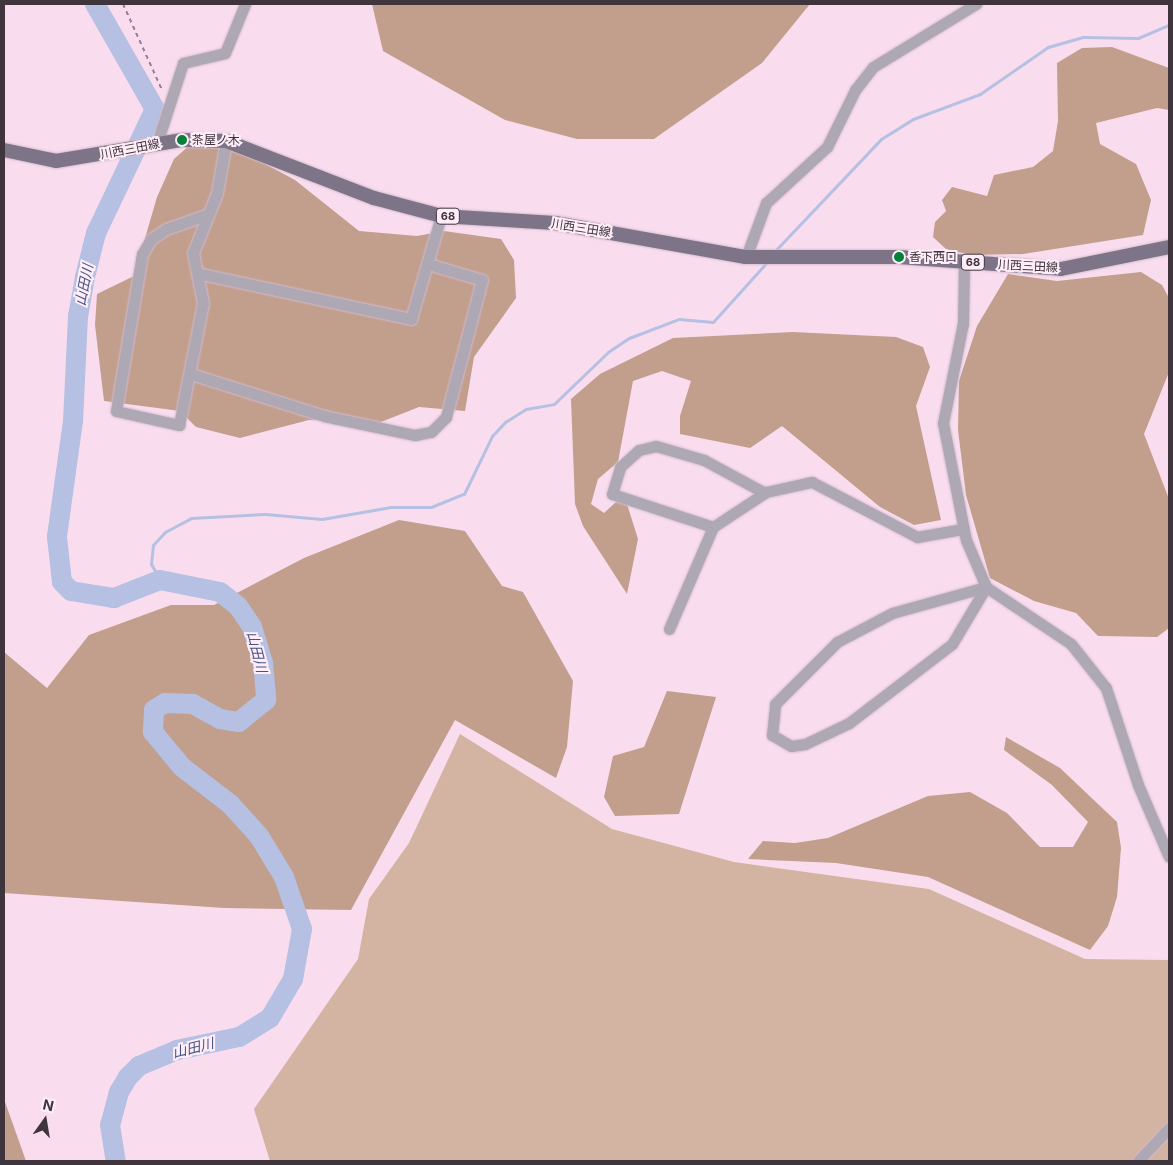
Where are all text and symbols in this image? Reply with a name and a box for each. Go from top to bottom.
place label: 茶屋ノ木 [192,133,240,147]
marker: 茶屋ノ木 [176,134,188,146]
street label: 川西三田線 [99,136,161,162]
road number: 68 [436,208,460,225]
street label: 川西三田線 [550,216,612,240]
place label: 香下西口 [909,250,957,264]
marker: 香下西口 [893,251,905,263]
road number: 68 [960,253,986,270]
street label: 川西三田線 [998,257,1058,275]
water label: 山田川 [72,263,96,307]
water label: 山田川 [244,630,270,674]
water label: 山田川 [171,1035,215,1061]
north arrow [20,1095,70,1145]
text: N [41,1095,56,1114]

